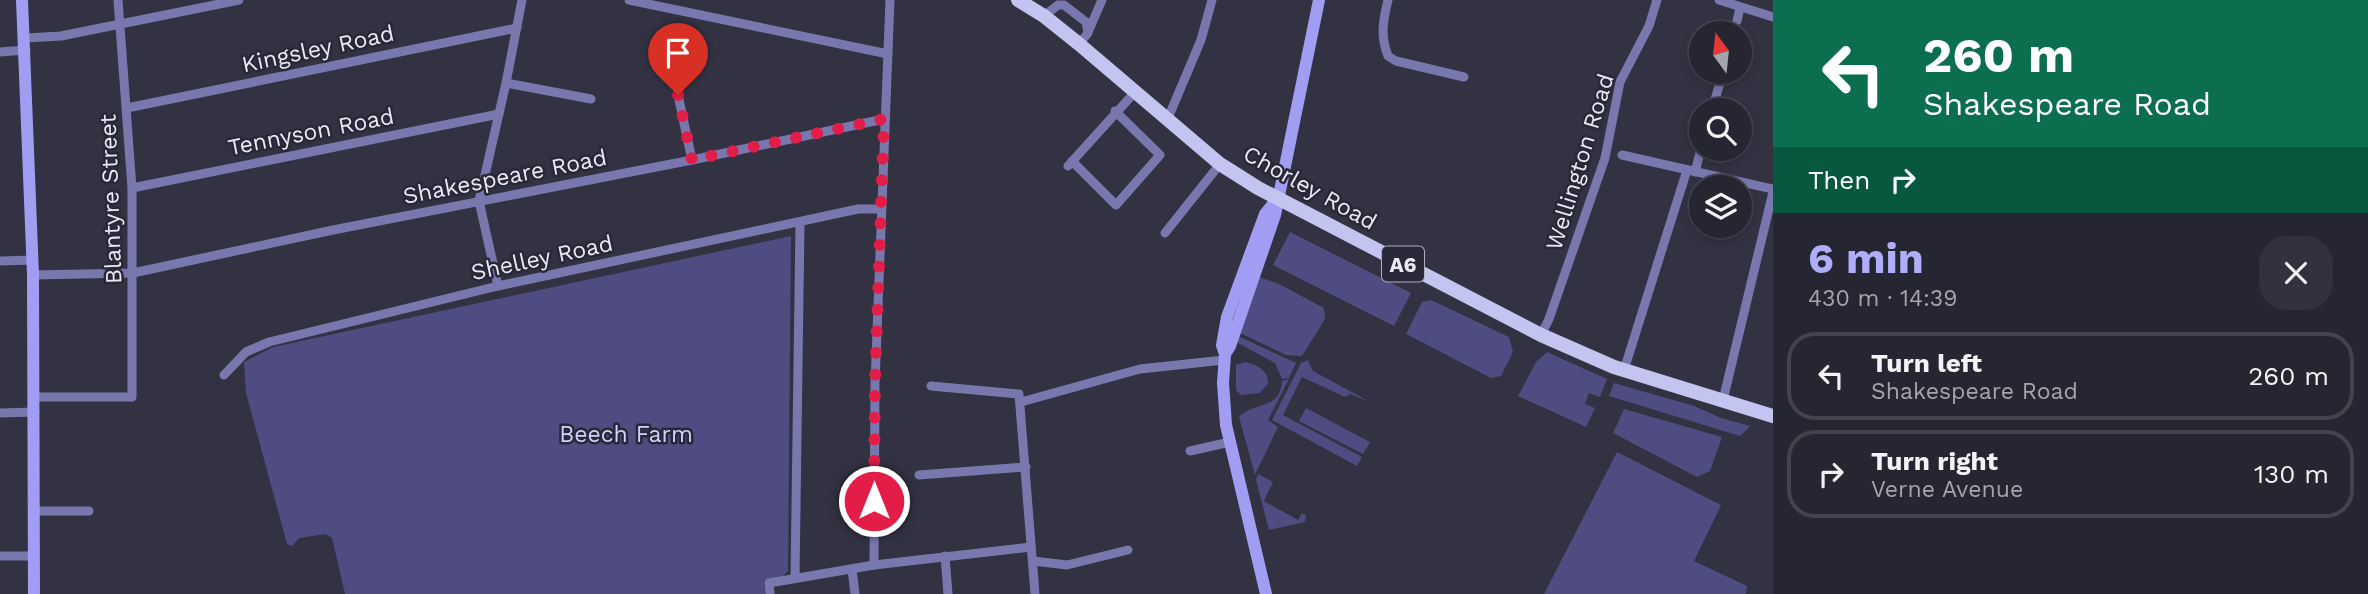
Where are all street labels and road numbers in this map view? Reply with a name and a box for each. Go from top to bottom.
street label: Kingsley Road [239,20,397,78]
street label: Wellington Road [1540,71,1620,253]
street label: Tennyson Road [226,103,396,161]
street label: Blantyre Street [95,113,127,284]
street label: Chorley Road [1239,140,1381,236]
street label: Shakespeare Road [401,144,609,210]
street label: Shelley Road [469,230,615,286]
road number: A6 [1382,246,1424,282]

